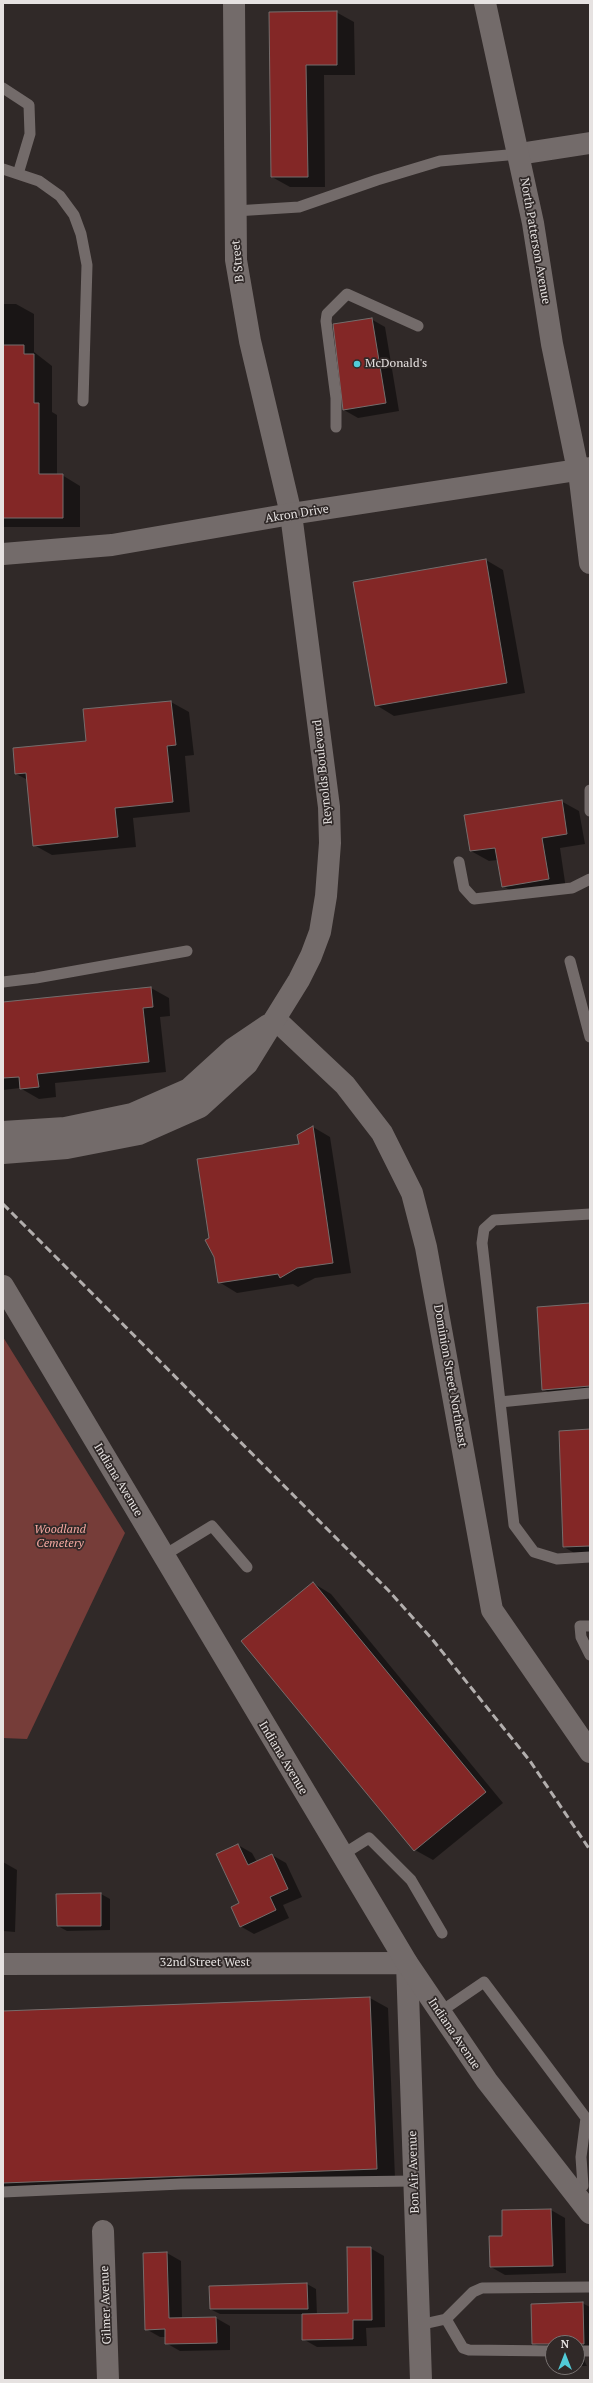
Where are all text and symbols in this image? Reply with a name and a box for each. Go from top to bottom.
street label: North Patterson Avenue [517,177,553,305]
street label: B Street [229,239,247,283]
place label: McDonald's [365,357,427,371]
marker: McDonald's [352,359,362,369]
street label: Akron Drive [264,502,330,526]
street label: Reynolds Boulevard [310,719,336,825]
street label: Dominion Street Northeast [430,1303,470,1449]
street label: Indiana Avenue [90,1441,146,1519]
park label: Woodland Cemetery [34,1523,86,1551]
street label: Indiana Avenue [255,1719,311,1797]
street label: 32nd Street West [160,1956,250,1970]
street label: Indiana Avenue [425,1996,483,2072]
street label: Bon Air Avenue [405,2130,423,2214]
street label: Gilmer Avenue [97,2265,115,2345]
north arrow [545,2335,585,2375]
text: N [561,2337,569,2351]

